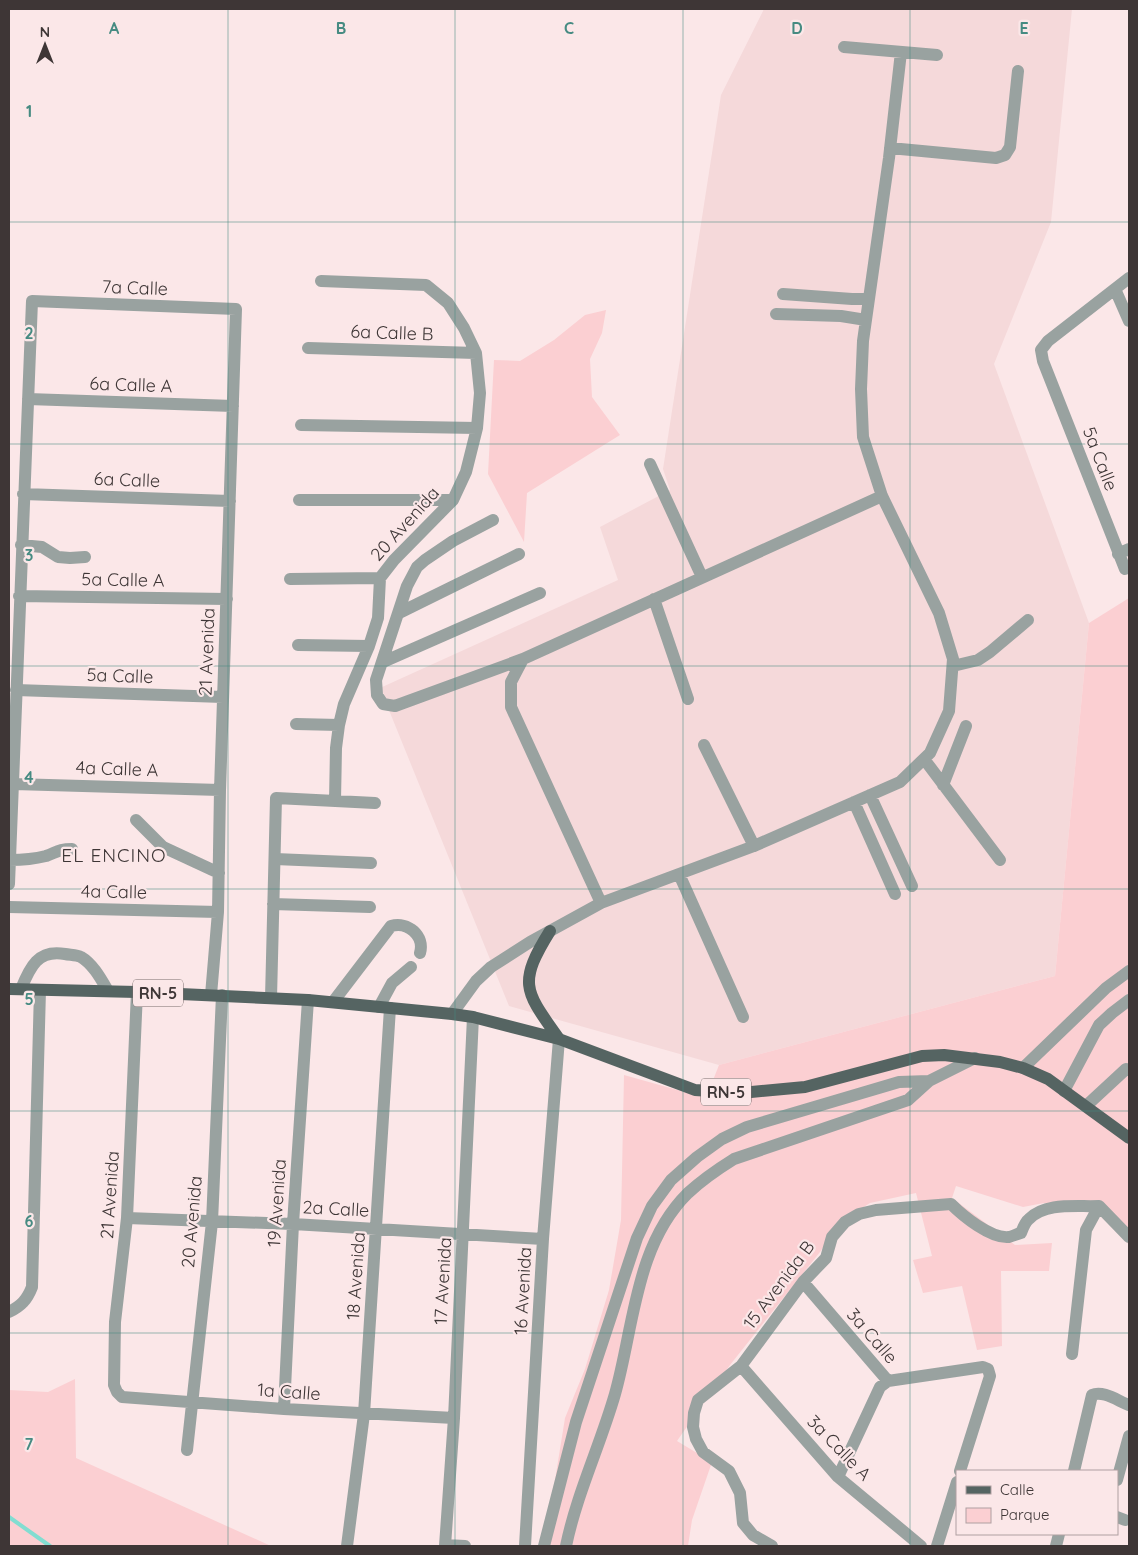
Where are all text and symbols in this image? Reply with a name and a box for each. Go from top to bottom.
text: A [109,18,120,38]
text: B [336,18,346,38]
text: C [564,18,574,38]
text: D [791,18,803,38]
text: E [1019,18,1029,38]
north arrow [20,20,70,70]
text: N [40,23,50,41]
text: 1 [26,101,32,121]
street label: 7a Calle [102,275,168,300]
street label: 6a Calle B [350,320,434,345]
text: 2 [24,323,34,343]
street label: 6a Calle A [89,372,173,397]
street label: 5a Calle [1078,424,1123,494]
street label: 6a Calle [93,467,161,492]
street label: 20 Avenida [365,482,444,566]
text: 3 [25,545,33,565]
street label: 5a Calle A [81,567,165,592]
street label: 21 Avenida [193,607,220,697]
street label: 5a Calle [86,663,154,688]
street label: 4a Calle A [75,756,159,781]
text: 4 [24,767,34,787]
district label: EL ENCINO [61,843,167,867]
street label: 4a Calle [81,879,147,904]
road number: RN-5 [133,980,183,1006]
text: 5 [24,989,34,1009]
road number: RN-5 [701,1078,751,1106]
street label: 21 Avenida [95,1150,124,1240]
street label: 19 Avenida [262,1158,291,1248]
street label: 20 Avenida [176,1175,207,1269]
street label: 2a Calle [302,1195,370,1222]
text: 6 [25,1211,34,1231]
street label: 18 Avenida [341,1231,370,1321]
street label: 15 Avenida B [738,1236,819,1333]
street label: 17 Avenida [429,1237,456,1325]
street label: 16 Avenida [509,1246,536,1336]
street label: 3a Calle [842,1303,903,1368]
street label: 1a Calle [257,1378,321,1405]
street label: 3a Calle A [802,1410,877,1486]
text: 7 [25,1434,34,1454]
legend [956,1470,1118,1535]
text: Calle [1000,1480,1034,1499]
text: Parque [1000,1505,1050,1524]

